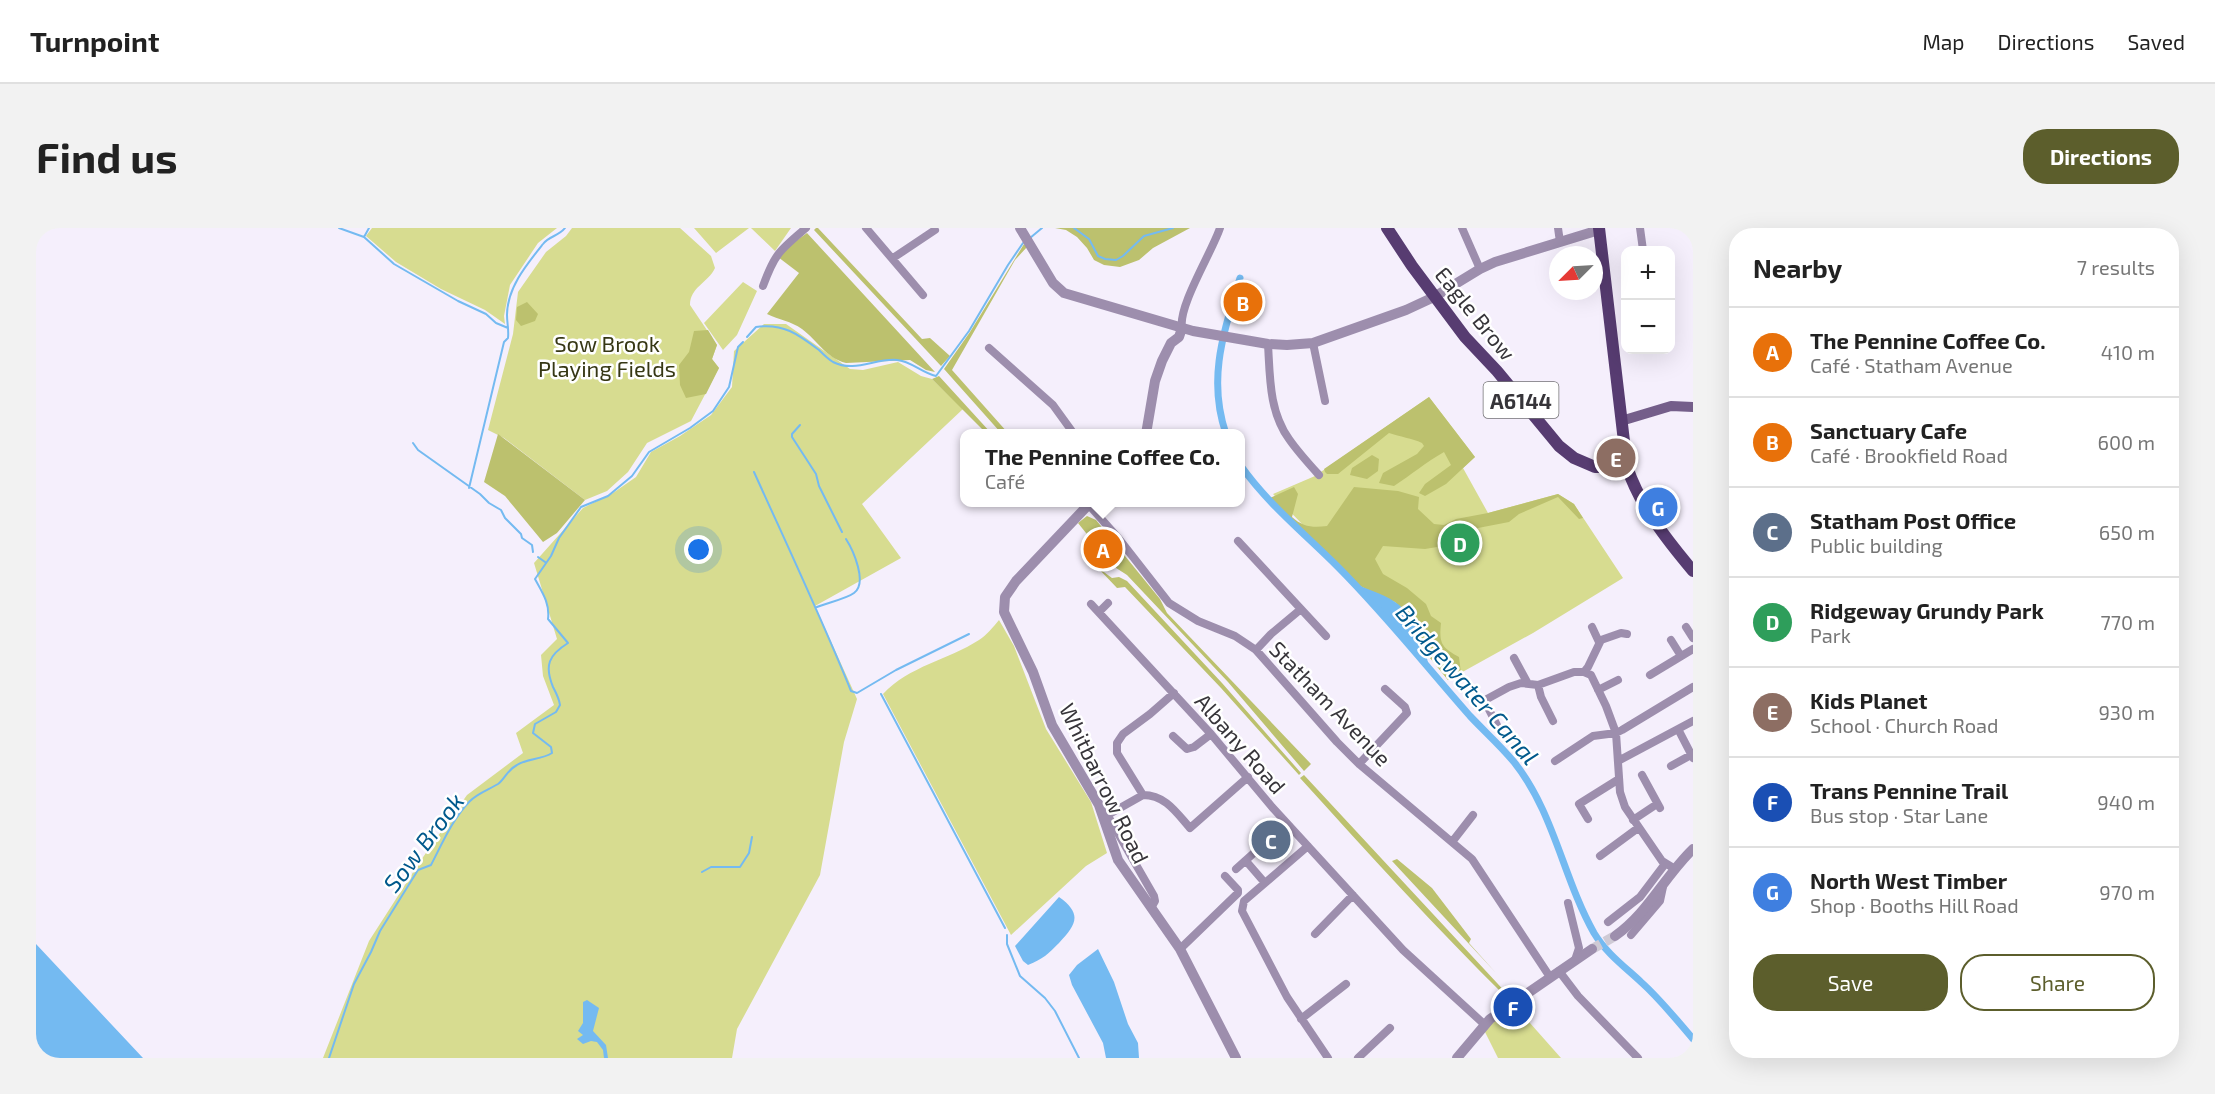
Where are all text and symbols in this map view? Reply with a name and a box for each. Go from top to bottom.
text: Turnpoint [30,24,159,58]
text: Map [1922,29,1965,54]
text: Directions [1998,29,2094,54]
text: Saved [2127,29,2185,54]
button: Directions [2023,129,2179,184]
text: Find us [36,131,178,181]
north arrow [1549,246,1603,300]
map controls [1621,246,1675,354]
button: + [1621,246,1675,300]
text: Nearby [1753,252,1842,283]
text: 7 results [2077,255,2155,279]
street label: Eagle Brow [1430,261,1522,365]
pin: B [1224,280,1262,325]
button: − [1621,300,1675,354]
text: The Pennine Coffee Co. [1810,327,2046,353]
park label: Sow Brook Playing Fields [538,330,676,381]
text: A [1766,340,1779,364]
text: 410 m [2101,340,2155,364]
text: Café · Statham Avenue [1810,353,2013,377]
road number: A6144 [1484,382,1558,418]
text: Sanctuary Cafe [1810,417,1967,443]
popup [960,429,1245,507]
text: B [1766,430,1779,454]
text: 600 m [2097,430,2155,454]
pin: E [1596,436,1636,480]
text: The Pennine Coffee Co. [985,443,1220,469]
text: Café · Brookfield Road [1810,443,2008,467]
text: Café [985,469,1025,493]
pin: G [1638,484,1678,530]
text: Statham Post Office [1810,507,2016,533]
pin: D [1440,520,1480,566]
text: C [1767,520,1778,544]
text: 650 m [2099,520,2155,544]
pin: A [1084,526,1122,572]
text: Public building [1810,533,1943,557]
your location [684,535,713,564]
text: Ridgeway Grundy Park [1810,597,2044,623]
water label: Bridgewater Canal [1390,598,1546,770]
text: D [1766,610,1779,634]
text: 770 m [2100,610,2155,634]
text: Park [1810,623,1851,647]
street label: Statham Avenue [1265,635,1397,771]
text: Kids Planet [1810,687,1928,713]
street label: Albany Road [1190,688,1292,798]
street label: Whitbarrow Road [1055,699,1155,867]
text: E [1767,700,1778,724]
text: 930 m [2098,700,2155,724]
text: School · Church Road [1810,713,1999,737]
text: Trans Pennine Trail [1810,777,2008,803]
water label: Sow Brook [376,787,470,897]
text: F [1767,790,1778,814]
text: 940 m [2097,790,2155,814]
text: Bus stop · Star Lane [1810,803,1988,827]
pin: C [1252,818,1290,862]
text: North West Timber [1810,867,2007,893]
text: G [1766,880,1779,904]
text: 970 m [2099,880,2155,904]
text: Shop · Booths Hill Road [1810,893,2019,917]
button: Save [1753,954,1948,1011]
button: Share [1960,954,2155,1011]
pin: F [1494,984,1532,1030]

